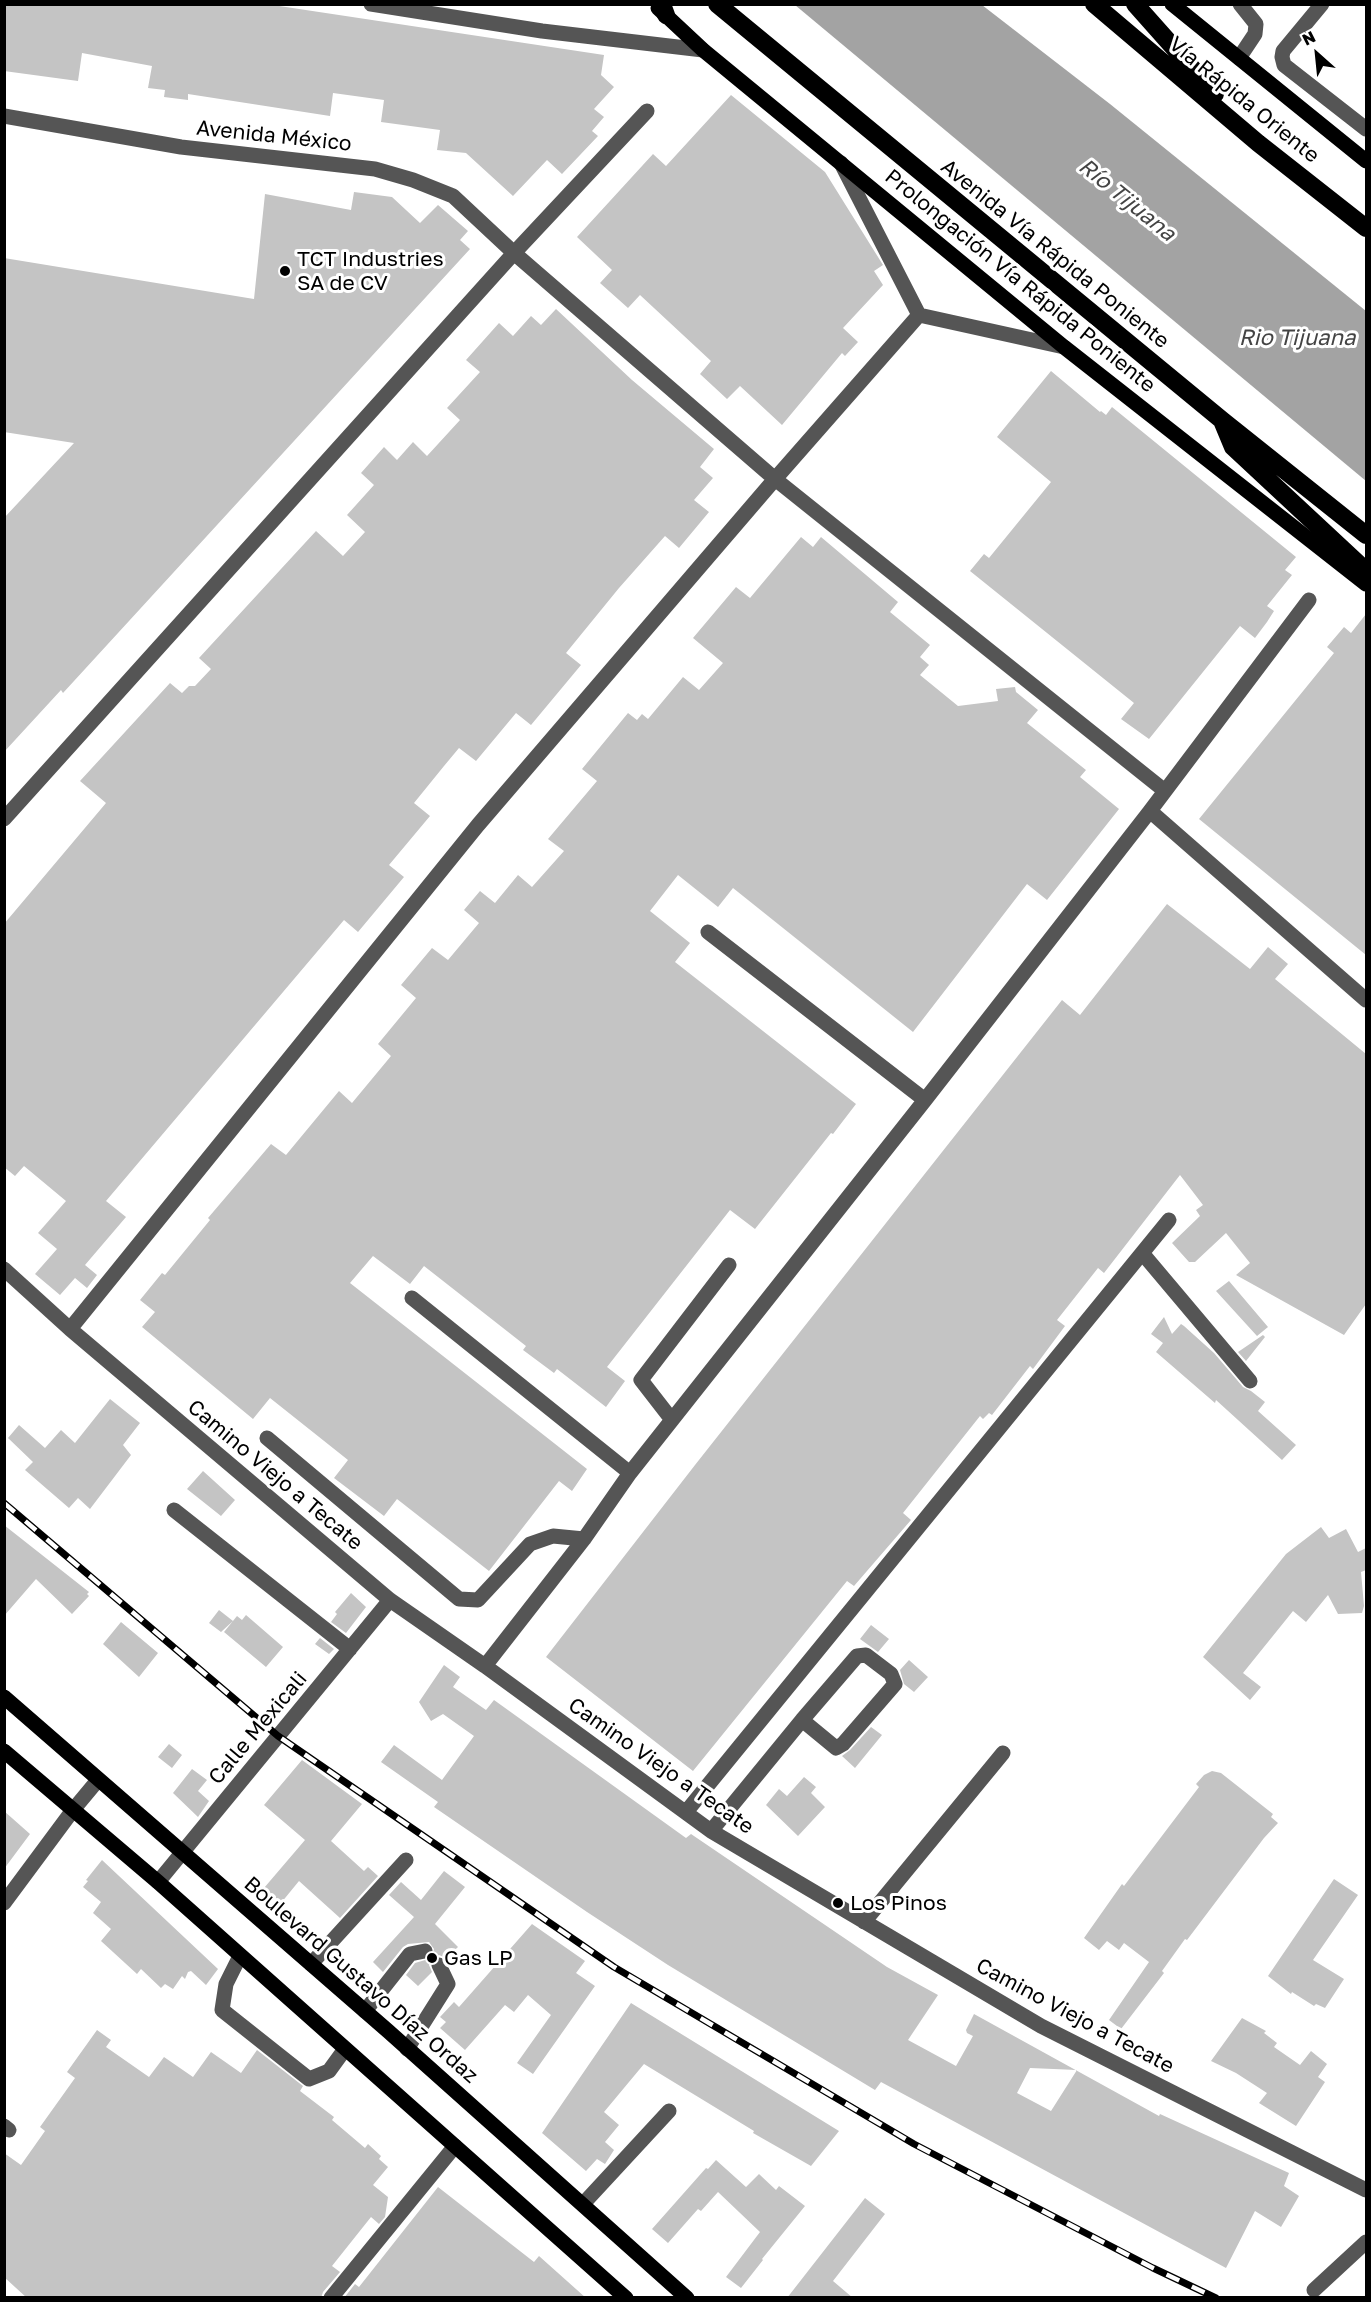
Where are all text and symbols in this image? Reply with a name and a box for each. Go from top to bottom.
north arrow [1287,24,1347,84]
text: N [1299,26,1319,50]
street label: Vía Rápida Oriente [1164,32,1324,168]
street label: Avenida México [195,115,353,157]
water label: Río Tijuana [1073,153,1181,247]
street label: Avenida Vía Rápida Poniente [936,154,1174,354]
street label: Prolongación Vía Rápida Poniente [880,164,1160,398]
place label: TCT Industries SA de CV [297,246,444,296]
marker: TCT Industries SA de CV [278,264,292,278]
water label: Rio Tijuana [1239,325,1355,351]
street label: Camino Viejo a Tecate [182,1394,368,1556]
street label: Calle Mexicali [204,1666,312,1790]
street label: Camino Viejo a Tecate [563,1692,759,1840]
street label: Boulevard Gustavo Díaz Ordaz [239,1872,483,2088]
place label: Los Pinos [850,1890,947,1916]
marker: Los Pinos [831,1896,845,1910]
place label: Gas LP [444,1945,513,1971]
marker: Gas LP [425,1951,439,1965]
street label: Camino Viejo a Tecate [972,1953,1178,2079]

